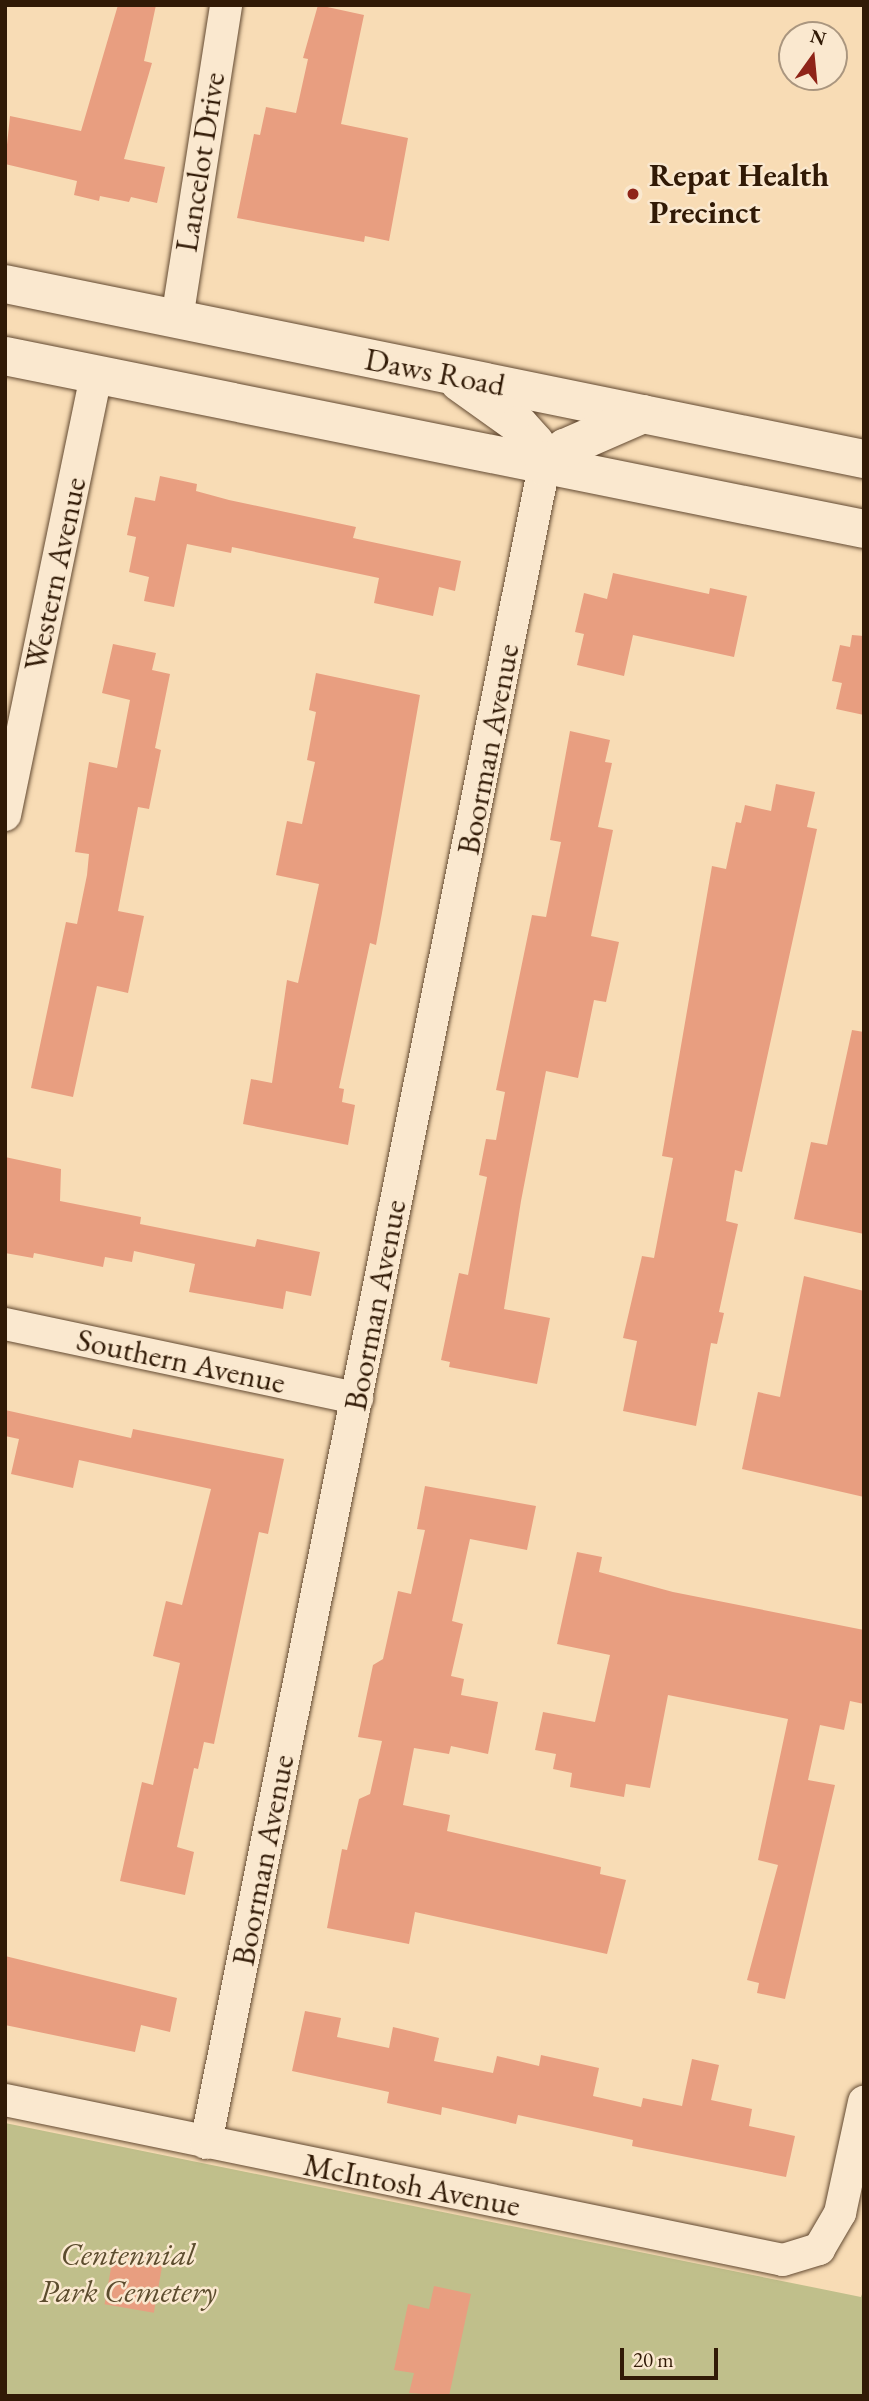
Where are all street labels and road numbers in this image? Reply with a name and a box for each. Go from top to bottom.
street label: Lancelot Drive [167,69,233,255]
street label: Daws Road [362,340,508,404]
street label: Western Avenue [16,474,94,674]
street label: Boorman Avenue [449,640,527,858]
street label: Boorman Avenue [336,1196,414,1414]
street label: Southern Avenue [73,1320,289,1402]
street label: Boorman Avenue [224,1751,302,1969]
street label: McIntosh Avenue [300,2145,524,2225]

